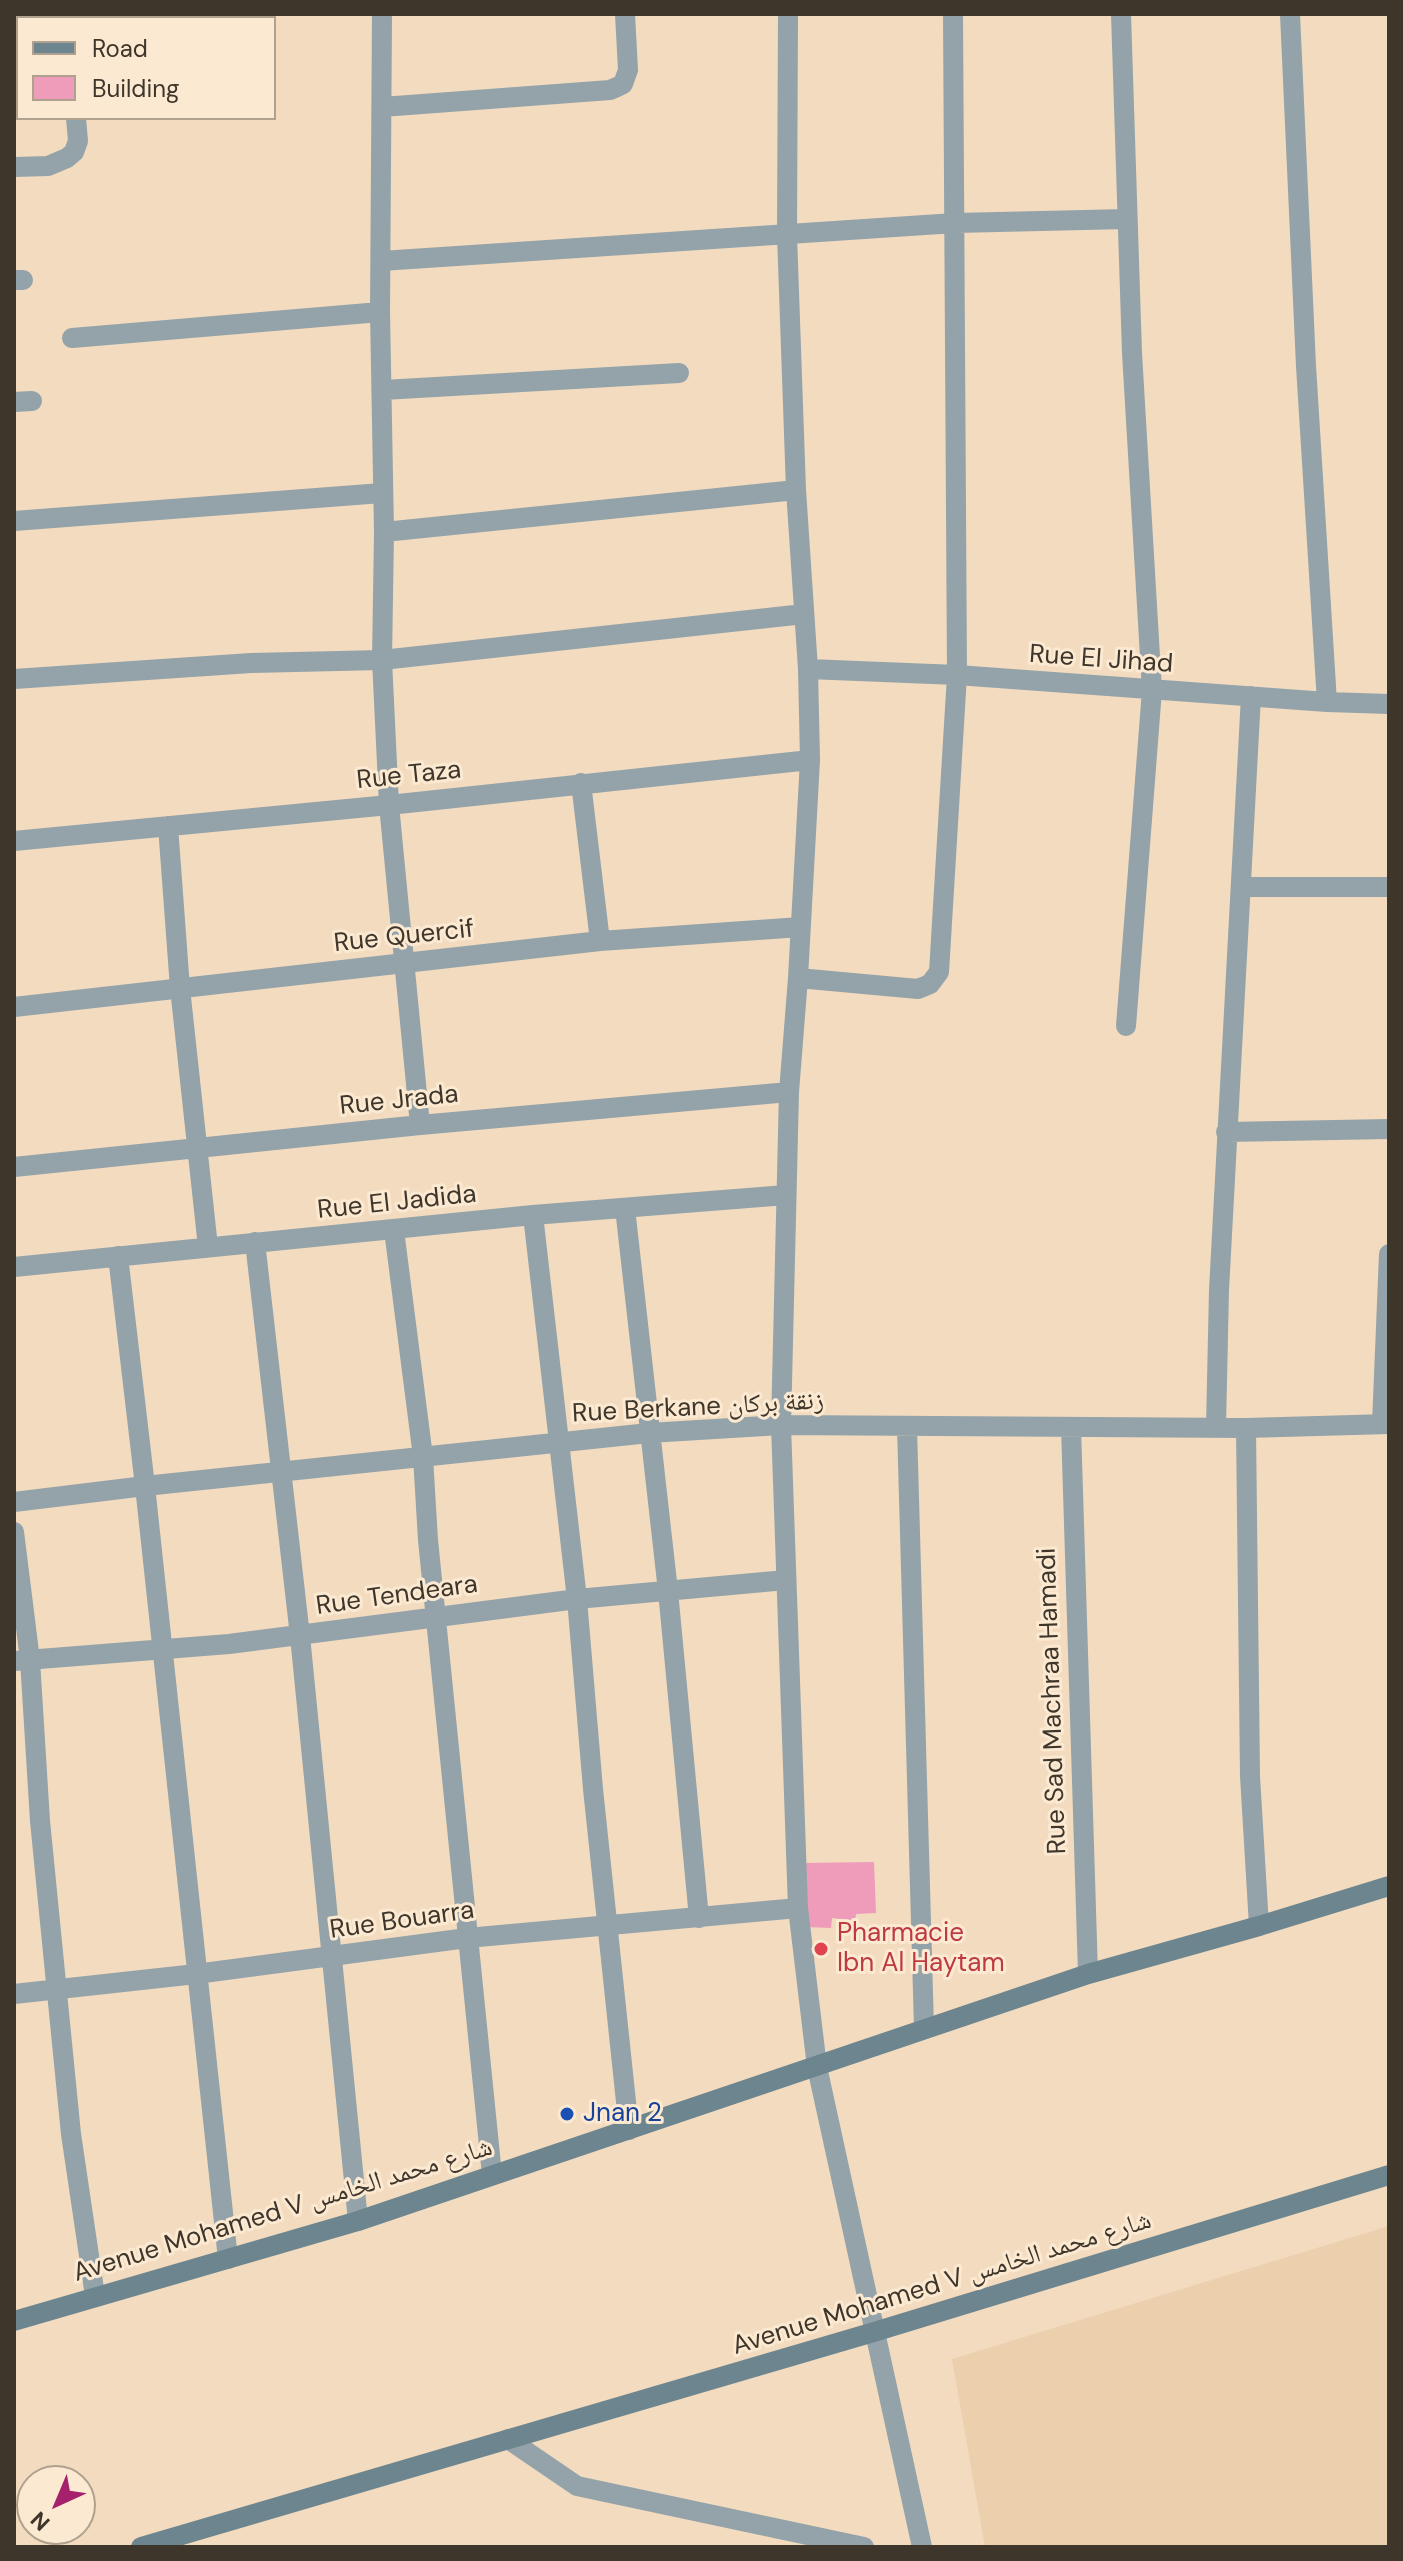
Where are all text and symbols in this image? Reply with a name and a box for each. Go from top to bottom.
legend [16,16,276,120]
text: Road [92,33,148,64]
text: Building [92,73,179,104]
street label: Rue El Jihad [1028,639,1174,681]
street label: Rue Taza [355,755,463,797]
street label: Rue Quercif [332,914,476,960]
street label: Rue Jrada [338,1079,460,1123]
street label: Rue El Jadida [316,1179,478,1227]
street label: Rue Berkane زنقة بركان [571,1386,825,1430]
street label: Rue Sad Machraa Hamadi [1032,1547,1074,1855]
street label: Rue Tendeara [314,1569,480,1623]
street label: Rue Bouarra [328,1895,476,1947]
place label: Pharmacie Ibn Al Haytam [837,1918,1005,1980]
marker: Pharmacie Ibn Al Haytam [812,1940,830,1958]
place label: Jnan 2 [583,2098,662,2130]
marker: Jnan 2 [558,2105,576,2123]
street label: Avenue Mohamed V شارع محمد الخامس [70,2132,496,2290]
street label: Avenue Mohamed V شارع محمد الخامس [729,2205,1155,2363]
north arrow [16,2465,96,2545]
text: N [25,2505,56,2537]

